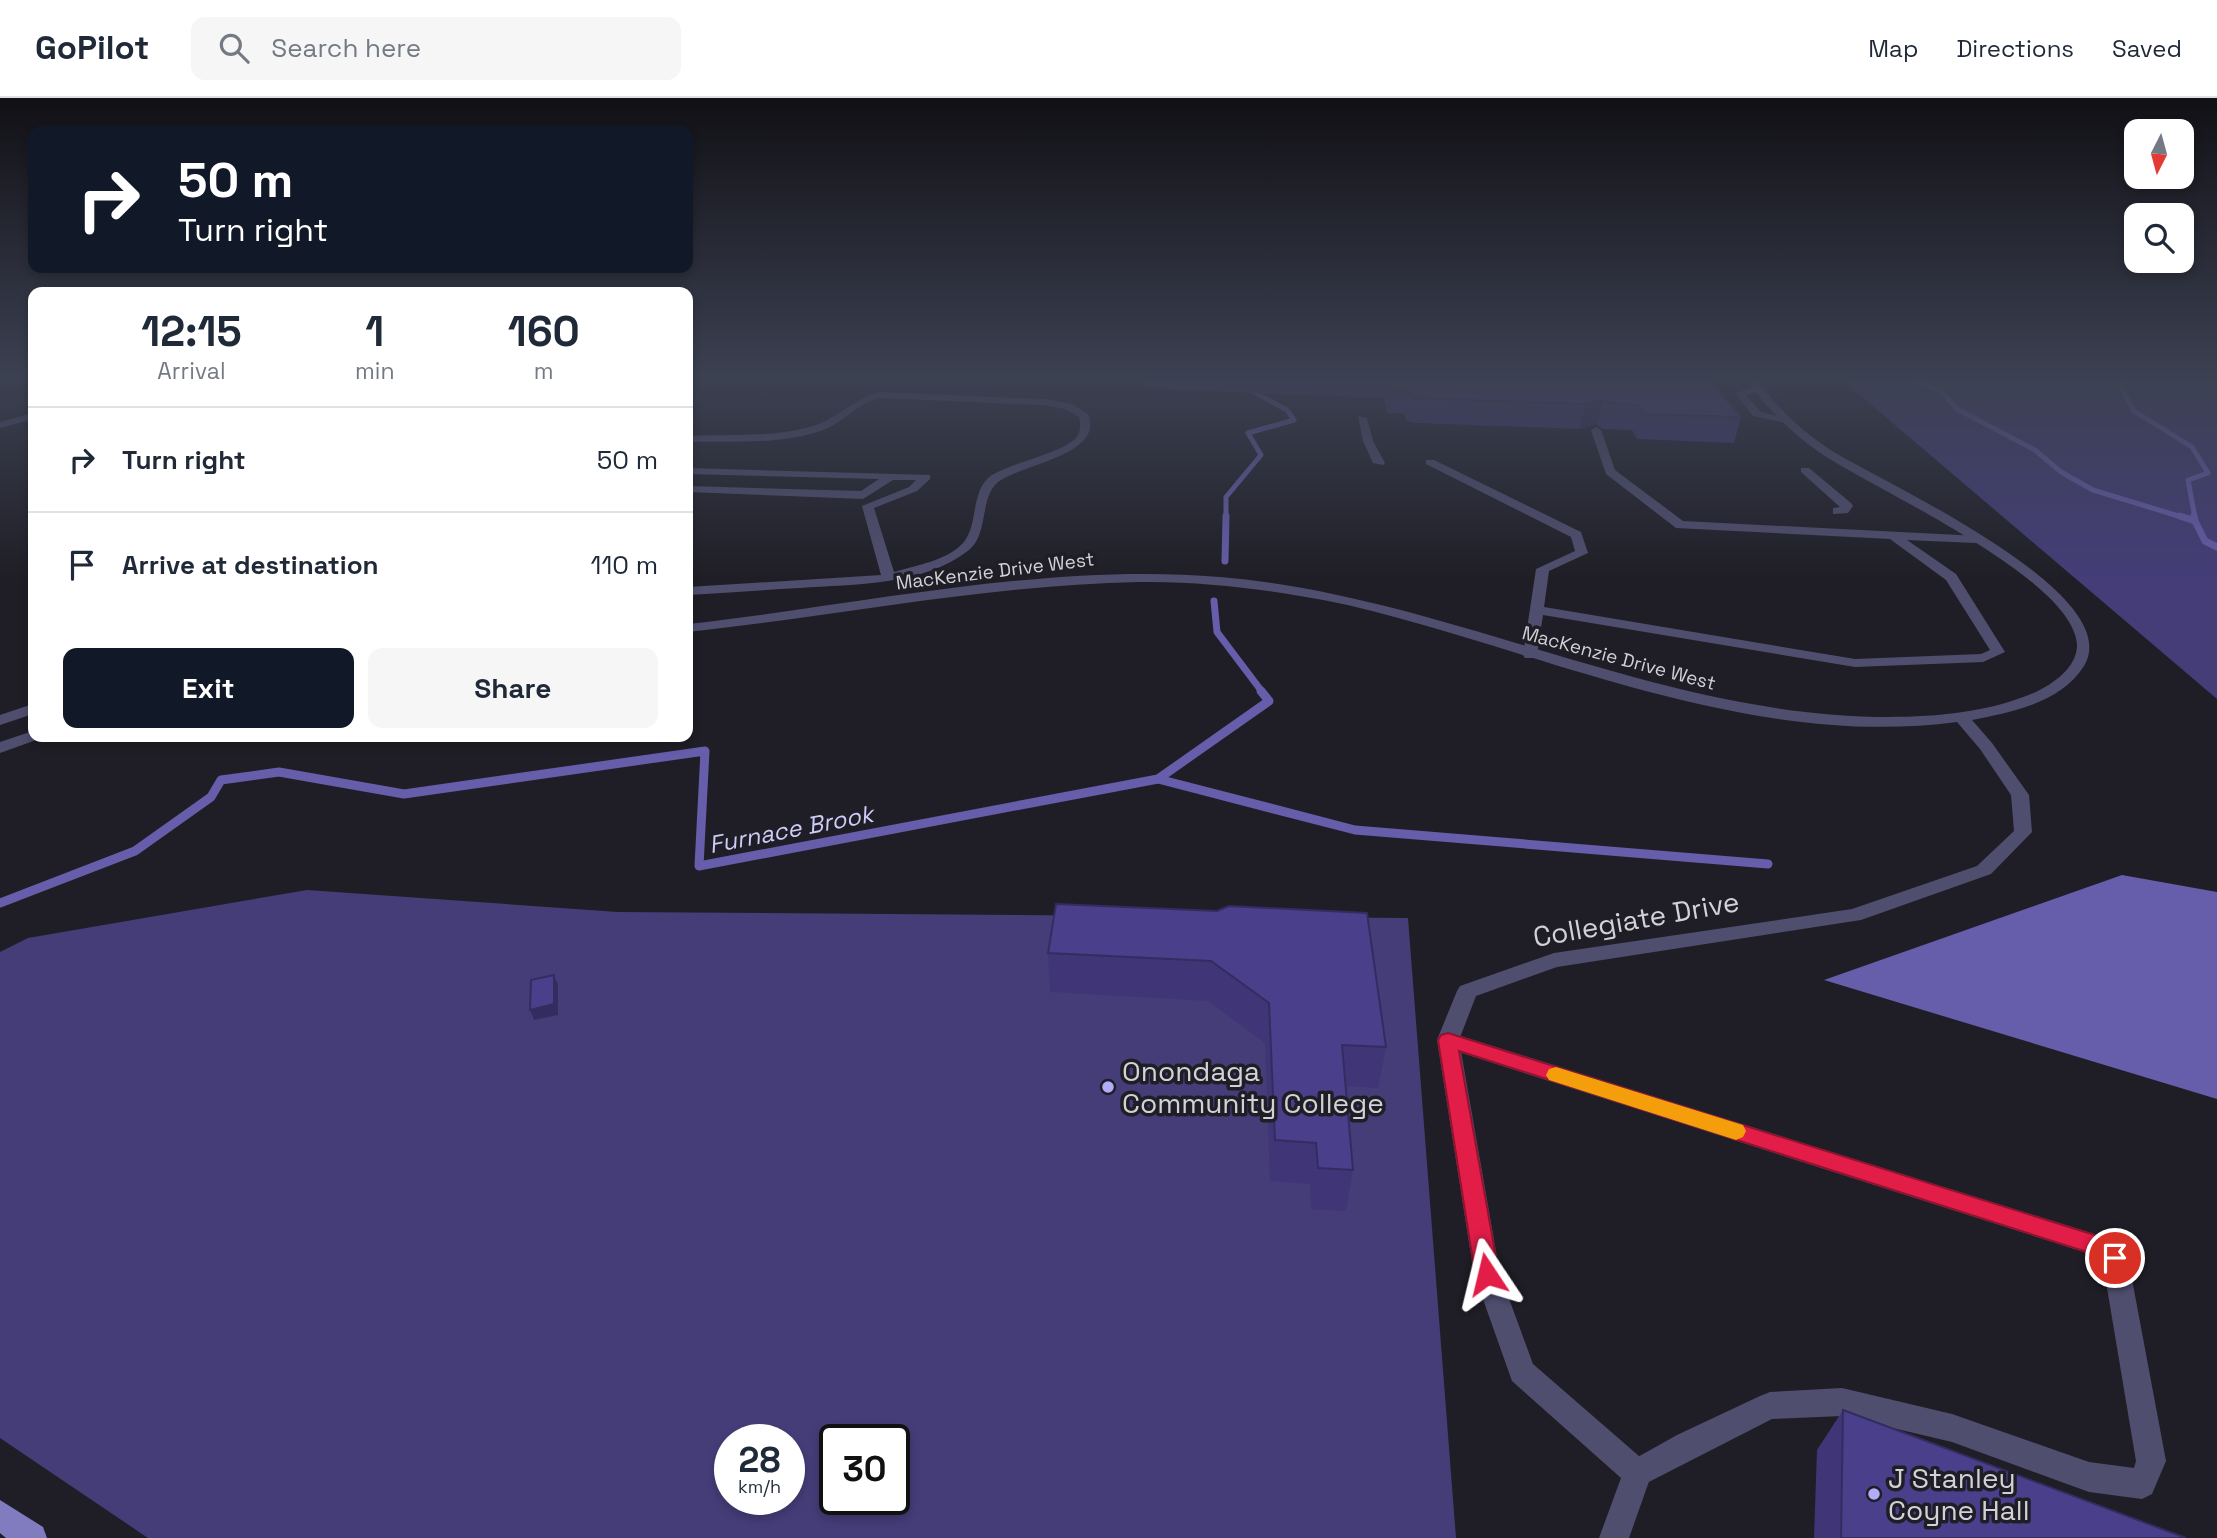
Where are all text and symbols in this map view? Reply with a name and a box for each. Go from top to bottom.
search box [191,17,681,80]
text: GoPilot [35,27,149,69]
icon: search [215,29,253,67]
text: Search here [271,31,421,65]
text: Map [1868,33,1918,64]
text: Directions [1956,33,2074,64]
text: Saved [2112,33,2182,64]
north arrow [2124,119,2194,189]
map controls [2124,119,2194,273]
text: 50 m [178,149,293,211]
icon: right [63,154,154,245]
button: search [2124,203,2194,273]
text: Turn right [178,210,328,250]
text: 12:15 [141,305,242,358]
text: 1 [365,305,384,358]
text: 160 [508,305,580,358]
text: Arrival [157,356,226,386]
text: min [355,356,395,386]
text: m [534,356,554,386]
icon: right [63,441,101,479]
text: Turn right [122,443,246,477]
text: 50 m [597,443,658,477]
icon: arrive [63,546,101,584]
street label: MacKenzie Drive West [894,546,1096,596]
text: Arrive at destination [122,548,379,582]
text: 110 m [591,548,658,582]
street label: MacKenzie Drive West [1519,620,1719,696]
button: Exit [63,648,354,728]
button: Share [368,648,658,728]
water label: Furnace Brook [706,797,879,860]
street label: Collegiate Drive [1530,883,1742,955]
place label: Onondaga Community College [1122,1053,1384,1121]
marker: Onondaga Community College [1100,1079,1116,1095]
pin [2085,1228,2145,1288]
position arrow [1450,1237,1524,1311]
icon: arrive [2096,1239,2134,1277]
speed limit sign: 30 [819,1424,910,1515]
text: 28 [739,1438,780,1482]
place label: J Stanley Coyne Hall [1888,1460,2030,1528]
text: km/h [738,1475,781,1498]
marker: J Stanley Coyne Hall [1866,1486,1882,1502]

